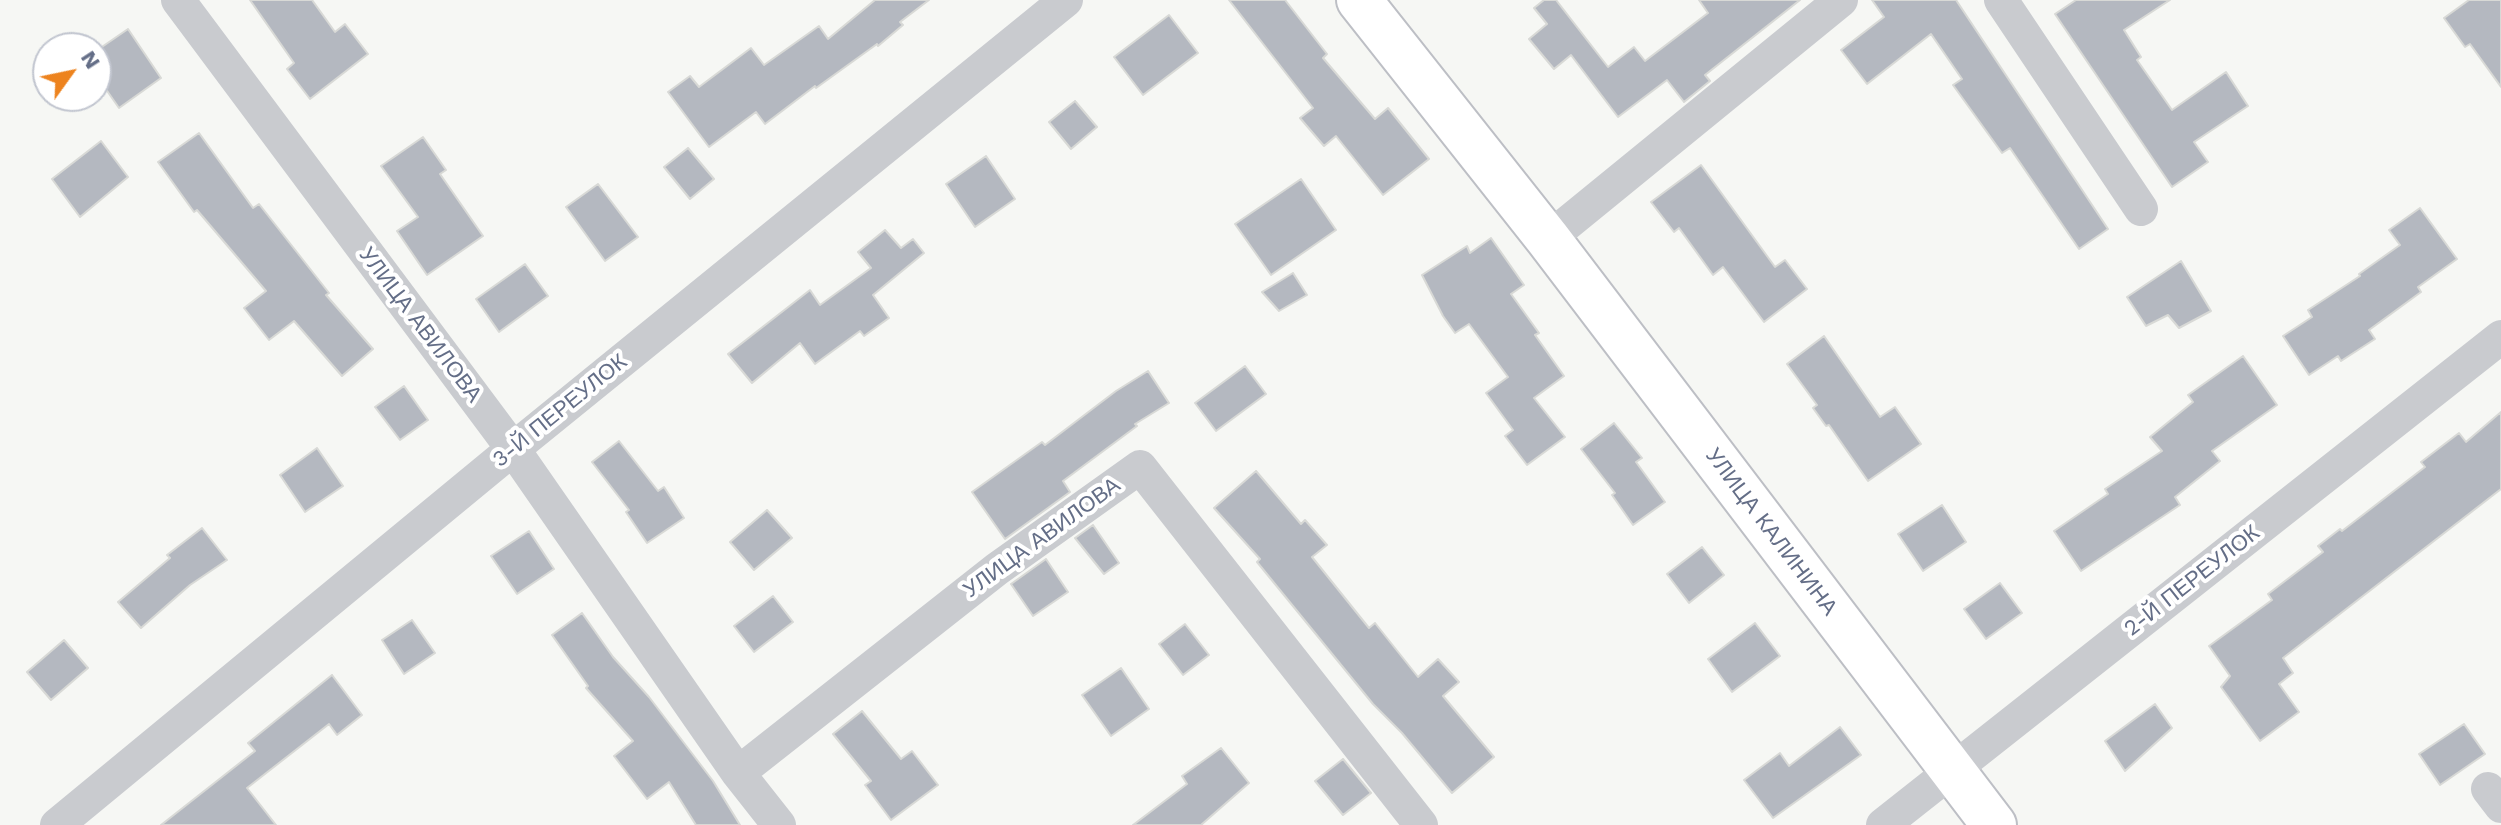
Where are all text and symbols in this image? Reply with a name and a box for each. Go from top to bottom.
north arrow [32,32,112,112]
text: N [76,46,106,73]
street label: УЛИЦА АВИЛОВА [353,242,487,408]
street label: 3-Й ПЕРЕУЛОК [488,349,632,473]
street label: УЛИЦА КАЛИНИНА [1700,443,1842,621]
street label: УЛИЦА АВИЛОВА [958,472,1126,604]
street label: 2-Й ПЕРЕУЛОК [2119,520,2265,642]

